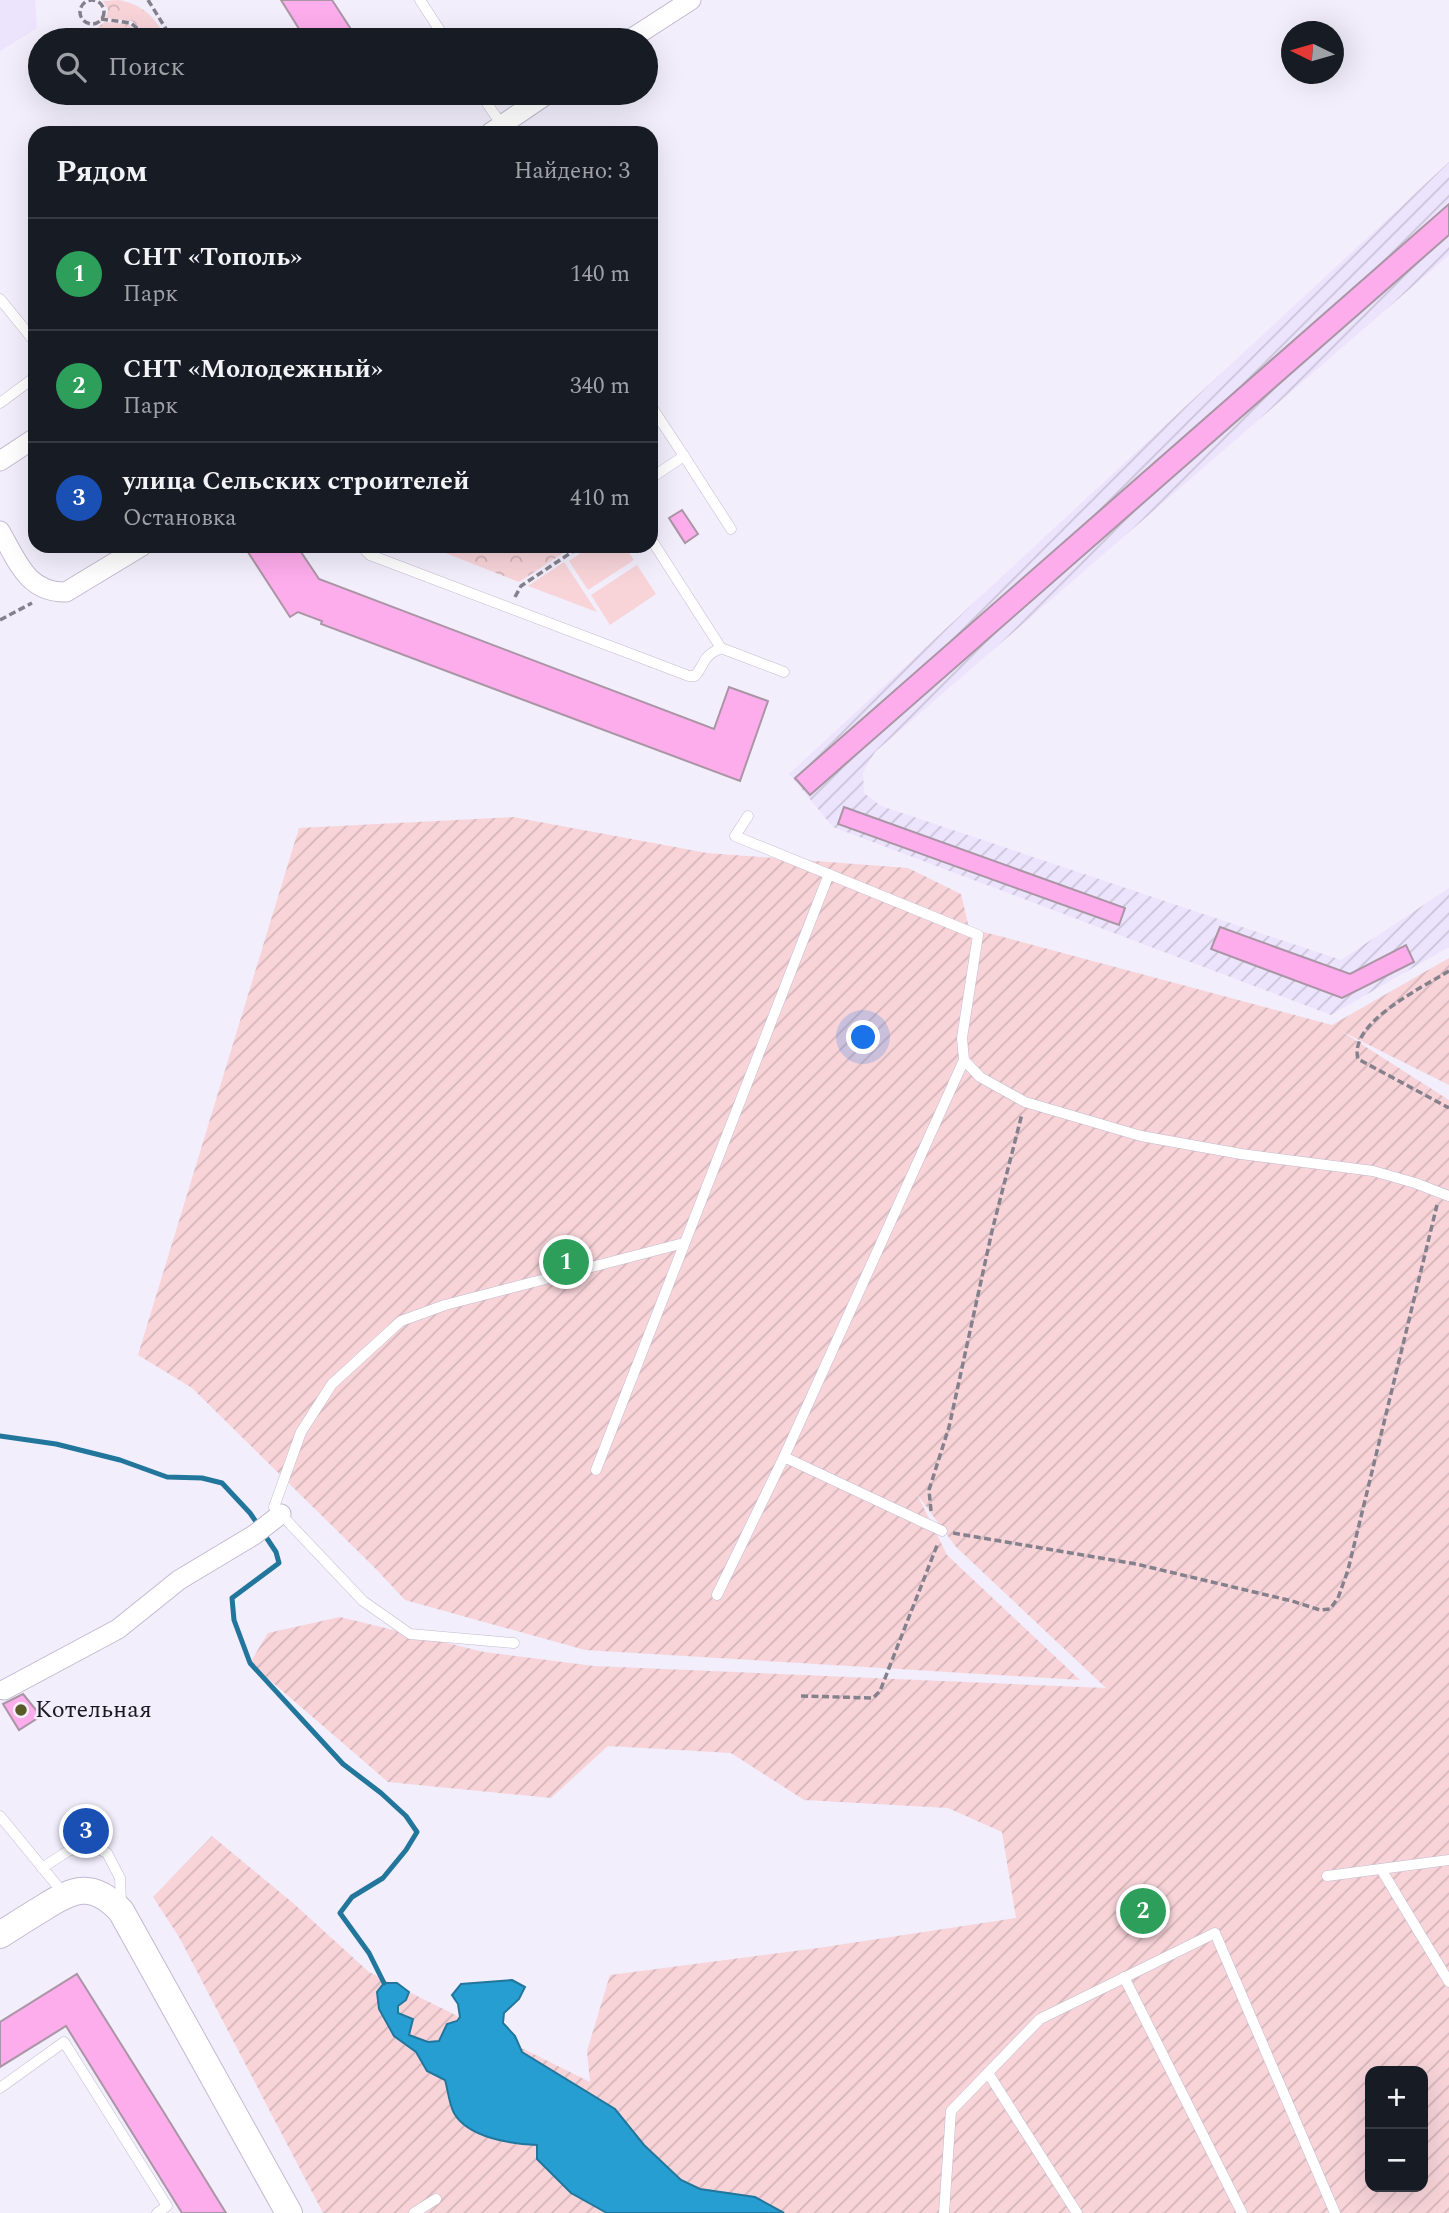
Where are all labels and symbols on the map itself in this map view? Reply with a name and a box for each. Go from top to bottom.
north arrow [1281,21,1344,84]
your location [846,1020,880,1054]
pin: 1 [543,1236,589,1288]
place label: Котельная [35,1692,152,1728]
marker: Котельная [13,1702,29,1718]
pin: 3 [63,1805,109,1857]
pin: 2 [1120,1885,1166,1937]

